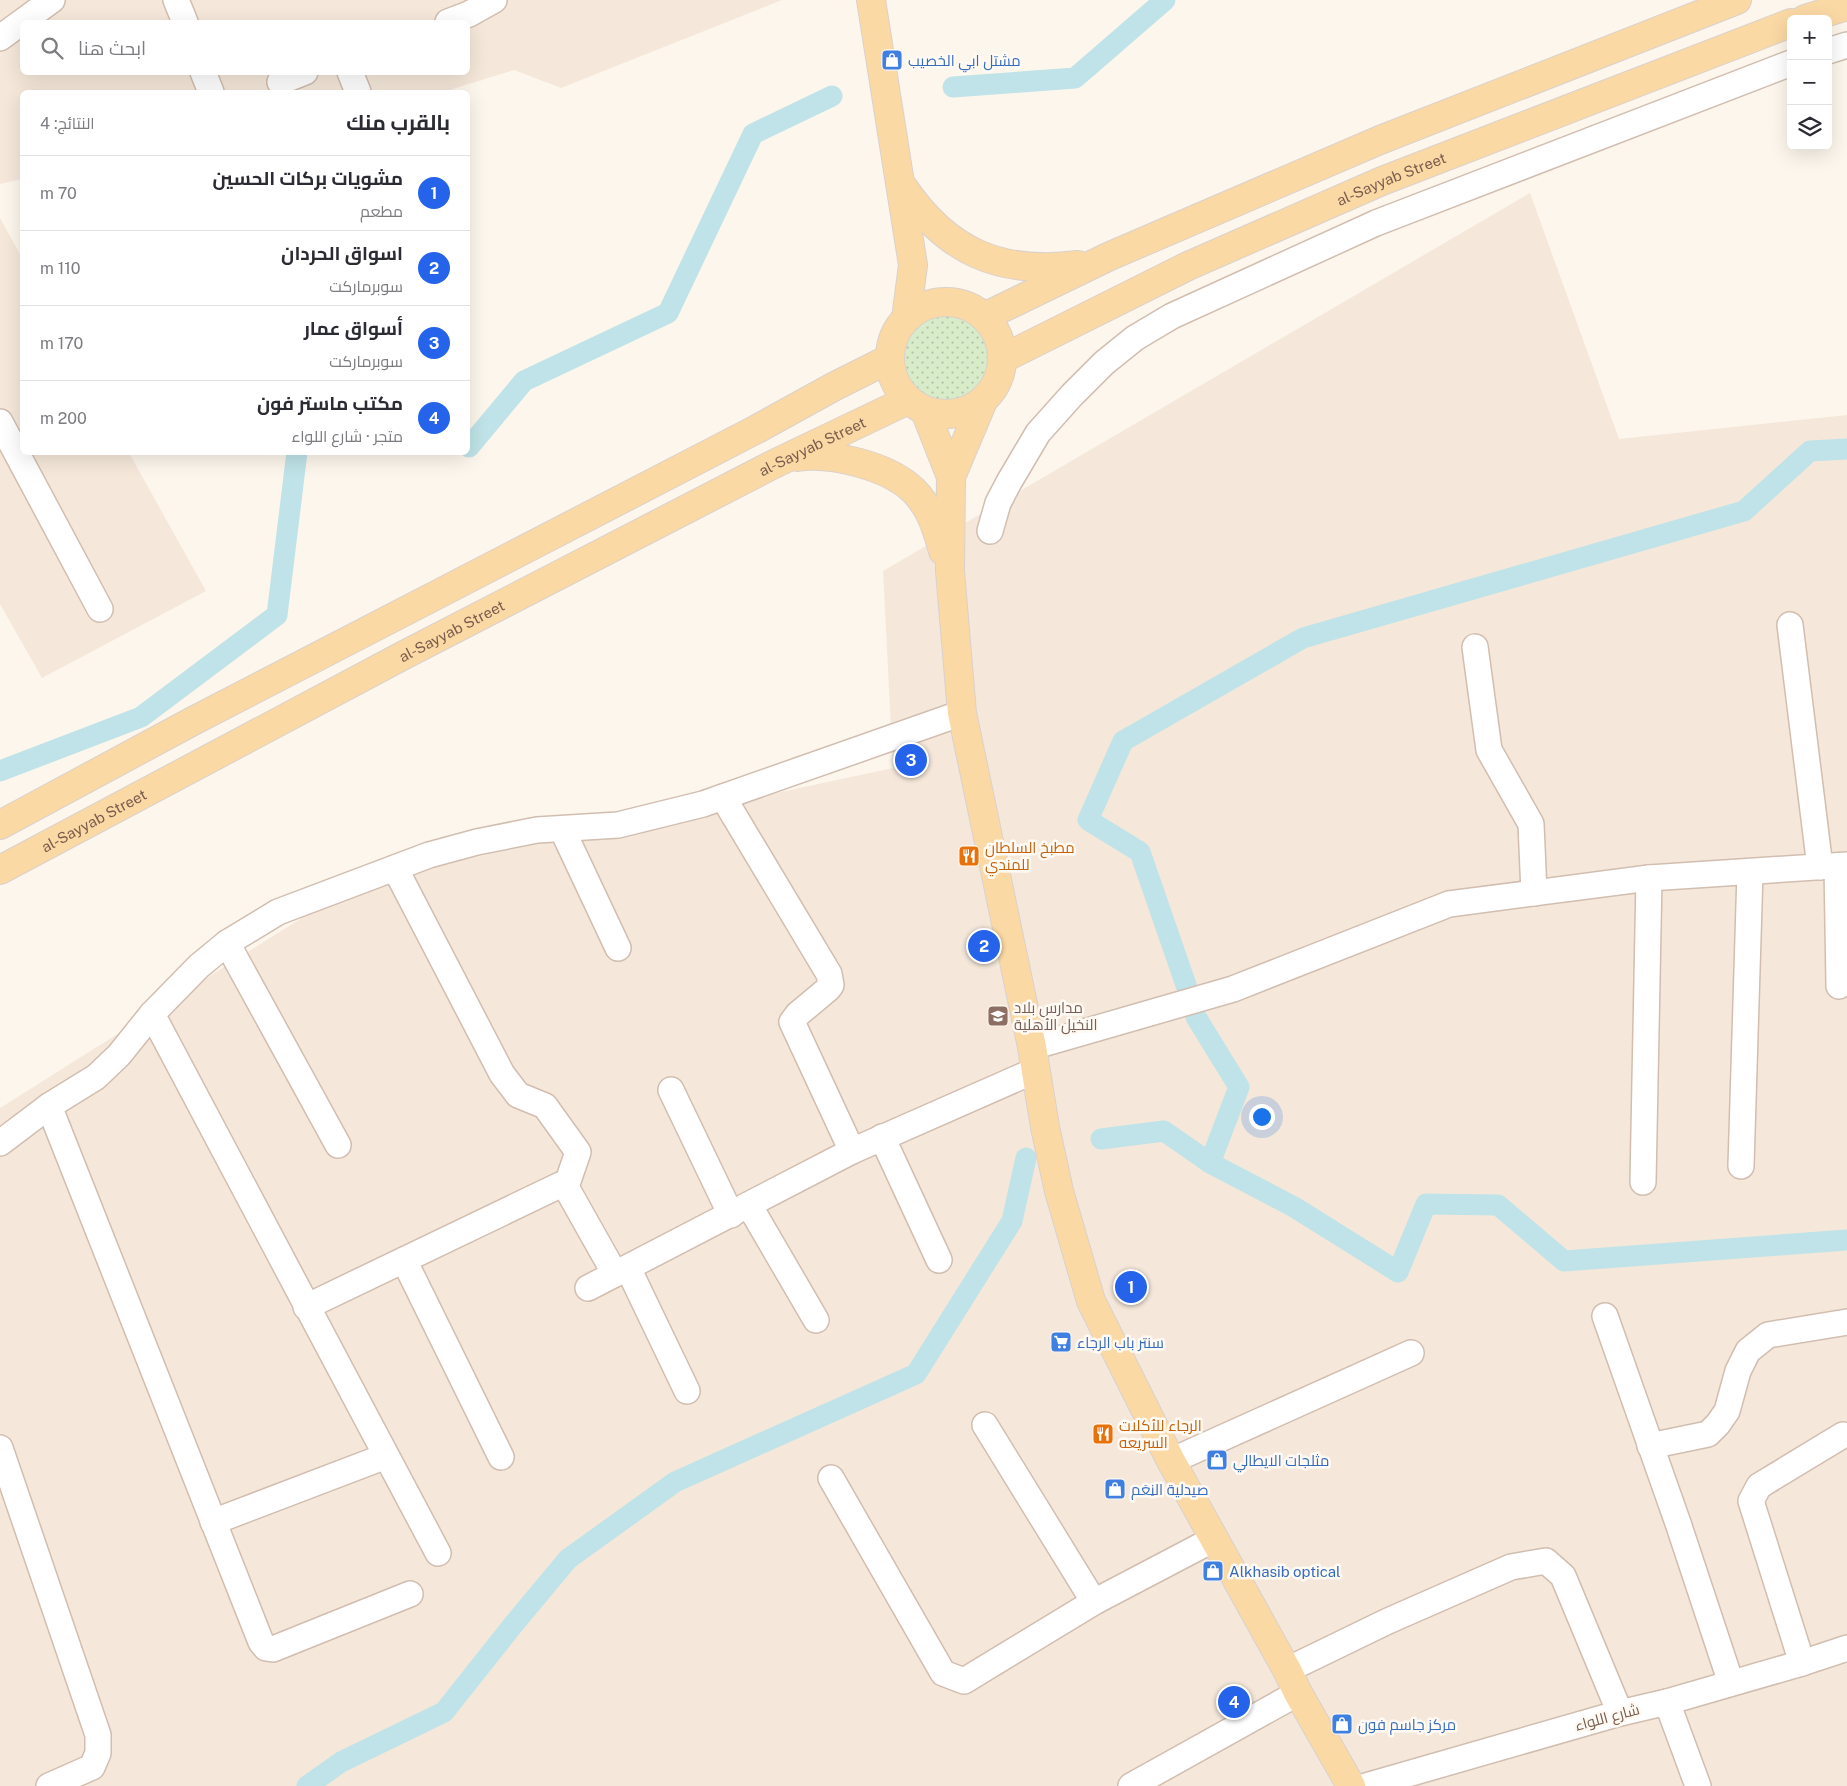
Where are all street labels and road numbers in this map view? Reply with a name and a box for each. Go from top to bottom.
street label: al-Sayyab Street [1334,149,1448,208]
street label: al-Sayyab Street [756,413,868,479]
street label: al-Sayyab Street [396,596,507,665]
street label: al-Sayyab Street [38,785,149,855]
street label: شارع اللواء [1573,1700,1642,1737]

